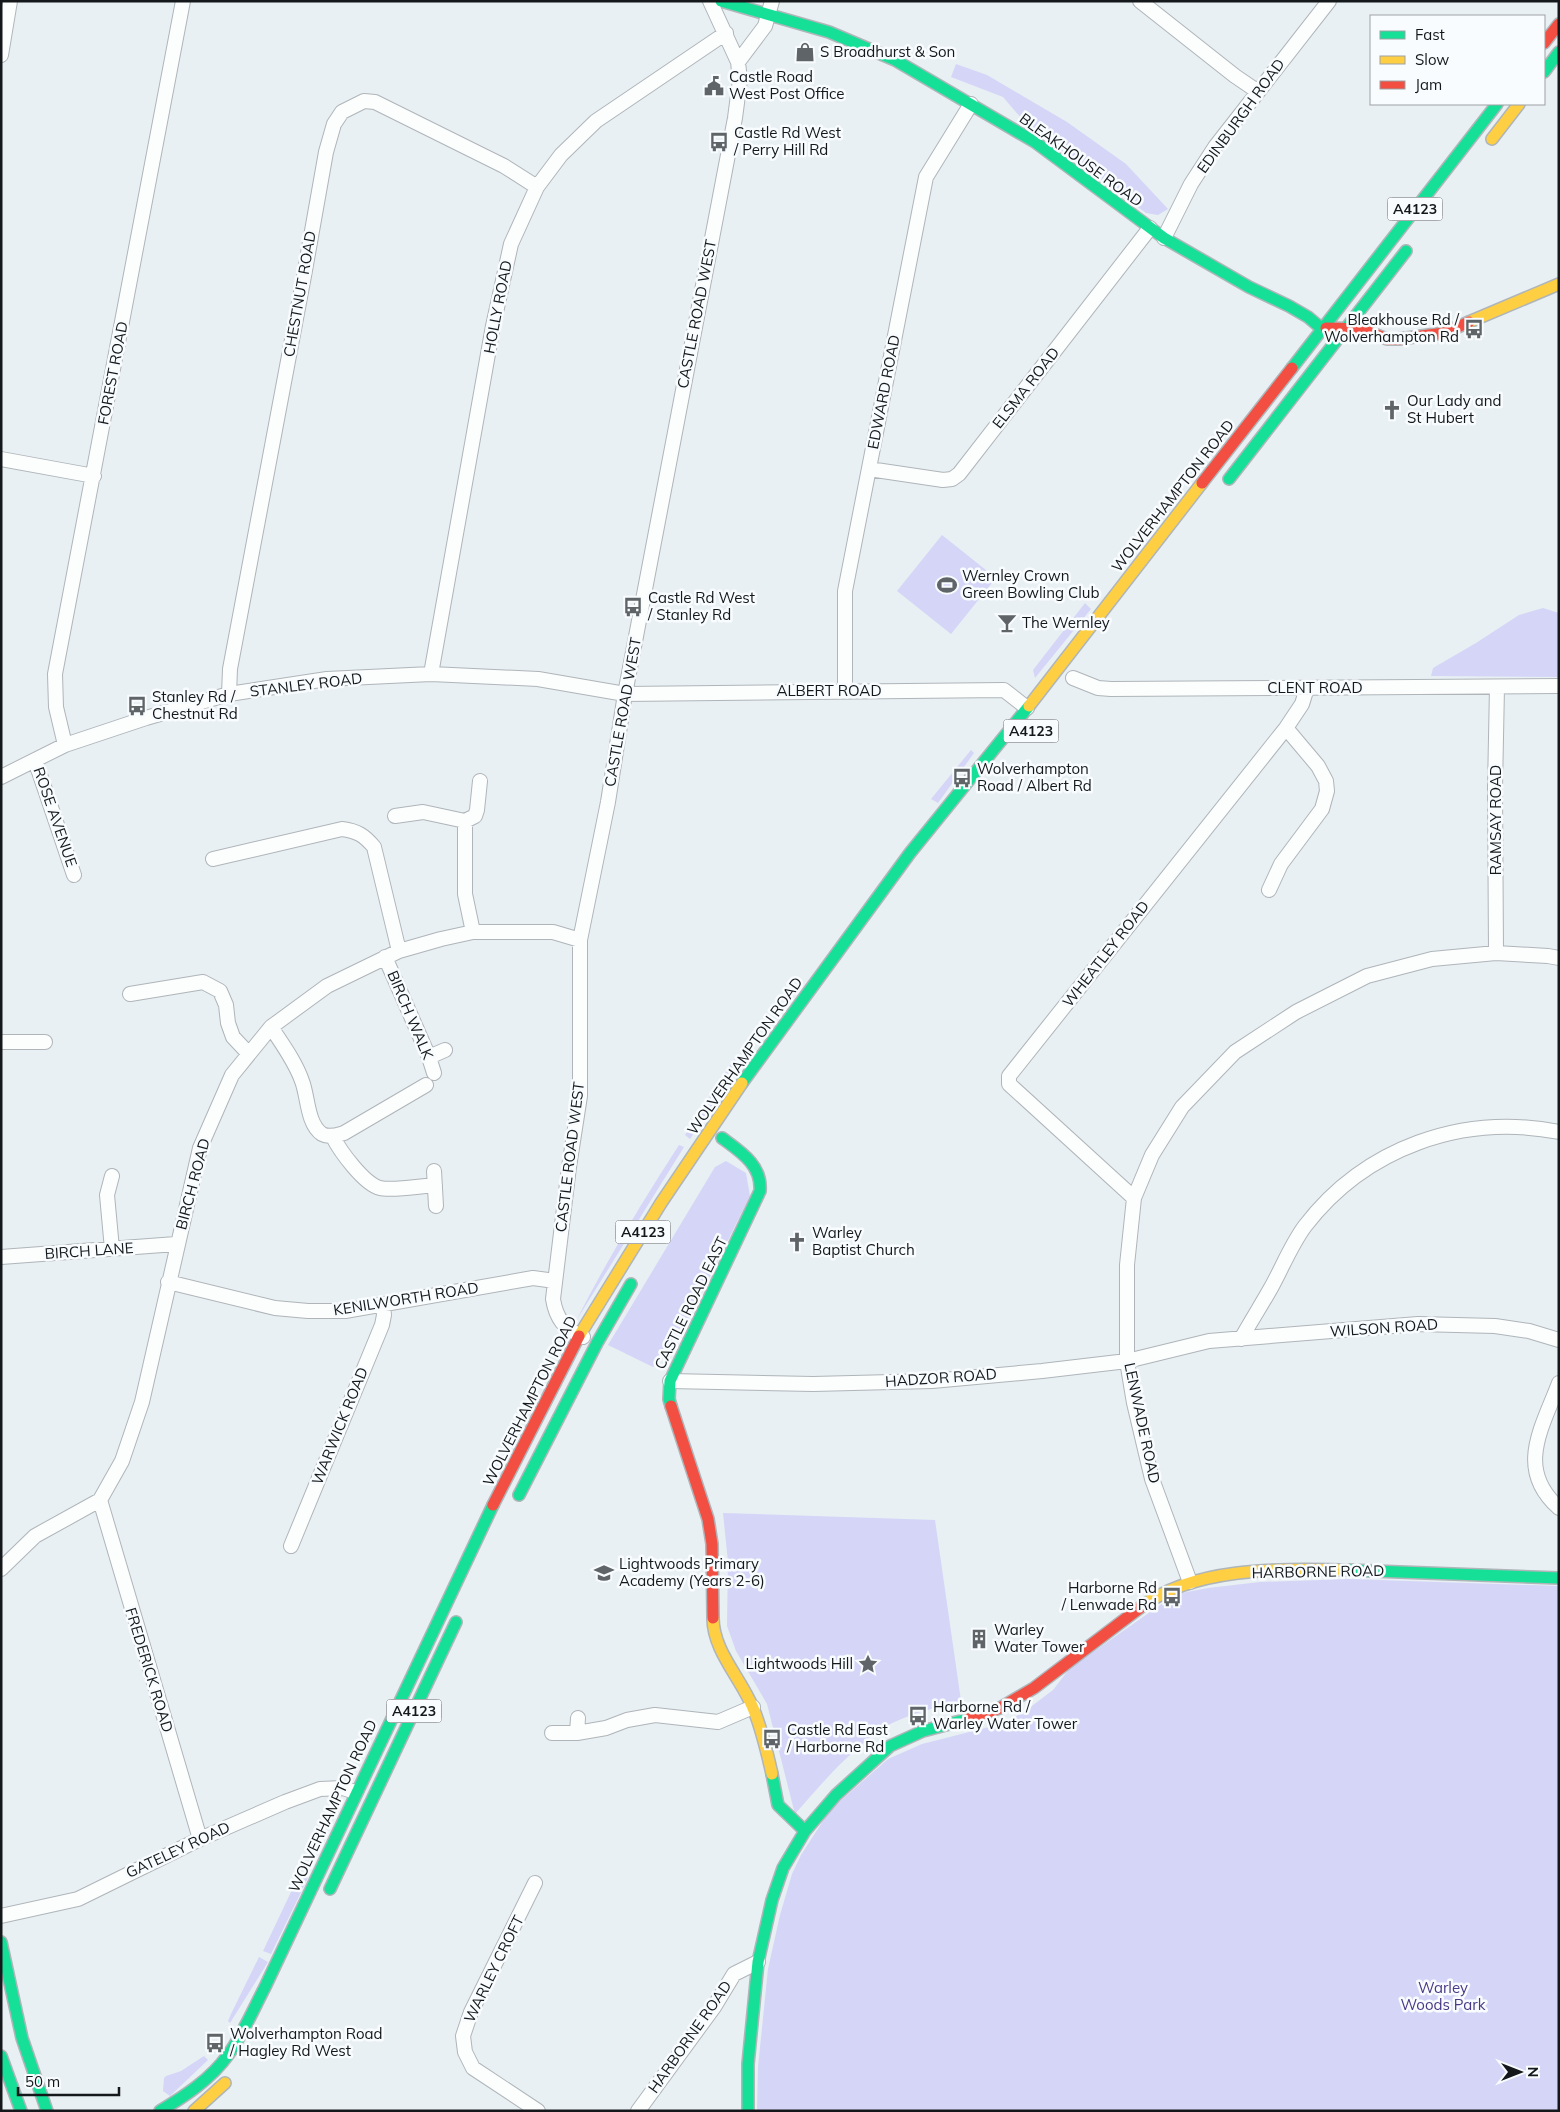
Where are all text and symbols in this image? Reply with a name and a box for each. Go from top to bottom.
legend [1370,15,1545,105]
text: Fast [1415,25,1445,44]
shop icon: S Broadhurst & Son [794,41,816,63]
place label: S Broadhurst & Son [820,42,955,61]
text: Slow [1415,50,1449,69]
street label: EDINBURGH ROAD [1193,55,1289,177]
place label: Castle Road West Post Office [729,67,844,103]
public building icon: Castle Road West Post Office [703,75,725,97]
text: Jam [1415,75,1442,94]
street label: BLEAKHOUSE ROAD [1016,109,1147,211]
place label: Castle Rd West / Perry Hill Rd [733,123,841,159]
bus stop icon: Castle Rd West / Perry Hill Rd [708,131,730,153]
road number: A4123 [1388,198,1442,220]
street label: CHESTNUT ROAD [279,229,320,358]
street label: CASTLE ROAD WEST [673,238,720,390]
street label: HOLLY ROAD [479,259,516,355]
place label: Bleakhouse Rd / Wolverhampton Rd [1324,310,1460,346]
bus stop icon: Bleakhouse Rd / Wolverhampton Rd [1463,318,1485,340]
street label: FOREST ROAD [93,320,132,426]
street label: EDWARD ROAD [863,333,904,451]
street label: ELSMA ROAD [988,343,1063,432]
place label: Our Lady and St Hubert [1407,391,1501,427]
church icon: Our Lady and St Hubert [1381,399,1403,421]
street label: WOLVERHAMPTON ROAD [1107,416,1238,576]
place label: Wernley Crown Green Bowling Club [962,566,1099,602]
sports icon: Wernley Crown Green Bowling Club [936,574,958,596]
place label: Castle Rd West / Stanley Rd [647,588,755,624]
bus stop icon: Castle Rd West / Stanley Rd [622,596,644,618]
bar icon: The Wernley [996,612,1018,634]
place label: The Wernley [1022,613,1110,632]
street label: CASTLE ROAD WEST [600,636,645,788]
street label: STANLEY ROAD [249,668,363,701]
street label: CLENT ROAD [1267,678,1363,697]
street label: ALBERT ROAD [776,681,882,700]
place label: Stanley Rd / Chestnut Rd [152,687,238,723]
bus stop icon: Stanley Rd / Chestnut Rd [126,695,148,717]
road number: A4123 [1004,719,1058,742]
place label: Wolverhampton Road / Albert Rd [977,759,1092,795]
street label: ROSE AVENUE [29,764,82,869]
street label: RAMSAY ROAD [1486,765,1505,875]
bus stop icon: Wolverhampton Road / Albert Rd [951,767,973,789]
street label: WHEATLEY ROAD [1058,897,1153,1011]
street label: BIRCH WALK [383,968,438,1063]
street label: WOLVERHAMPTON ROAD [683,973,806,1138]
street label: CASTLE ROAD WEST [551,1081,588,1233]
street label: BIRCH ROAD [171,1136,214,1232]
road number: A4123 [616,1220,670,1244]
place label: Warley Baptist Church [812,1223,915,1259]
church icon: Warley Baptist Church [786,1231,808,1253]
street label: CASTLE ROAD EAST [650,1233,731,1372]
street label: BIRCH LANE [44,1238,134,1263]
street label: KENILWORTH ROAD [332,1278,480,1319]
street label: WOLVERHAMPTON ROAD [478,1313,581,1489]
street label: WILSON ROAD [1329,1314,1439,1341]
street label: LENWADE ROAD [1120,1361,1165,1485]
street label: WARWICK ROAD [307,1364,372,1487]
street label: HADZOR ROAD [884,1364,997,1391]
place label: Lightwoods Primary Academy (Years 2-6) [619,1554,765,1590]
street label: HARBORNE ROAD [1251,1561,1385,1582]
school or university icon: Lightwoods Primary Academy (Years 2-6) [593,1562,615,1584]
place label: Harborne Rd / Lenwade Rd [1061,1578,1157,1614]
bus stop icon: Harborne Rd / Lenwade Rd [1161,1586,1183,1608]
street label: FREDERICK ROAD [121,1605,178,1735]
place label: Warley Water Tower [994,1620,1085,1656]
building icon: Warley Water Tower [968,1628,990,1650]
place icon: Lightwoods Hill [857,1653,879,1675]
place label: Lightwoods Hill [745,1654,853,1673]
place label: Harborne Rd / Warley Water Tower [933,1697,1078,1733]
road number: A4123 [386,1700,442,1722]
bus stop icon: Harborne Rd / Warley Water Tower [907,1705,929,1727]
street label: WOLVERHAMPTON ROAD [284,1716,381,1895]
place label: Castle Rd East / Harborne Rd [786,1720,888,1756]
bus stop icon: Castle Rd East / Harborne Rd [761,1728,783,1750]
street label: GATELEY ROAD [123,1817,233,1882]
street label: WARLEY CROFT [459,1912,528,2025]
street label: HARBORNE ROAD [644,1977,735,2097]
park label: Warley Woods Park [1401,1978,1486,2014]
place label: Wolverhampton Road / Hagley Rd West [229,2024,383,2060]
bus stop icon: Wolverhampton Road / Hagley Rd West [204,2032,226,2054]
north arrow [1495,2047,1545,2097]
scale bar [18,2064,119,2096]
text: N [1524,2067,1542,2077]
text: 50 m [25,2072,60,2091]

